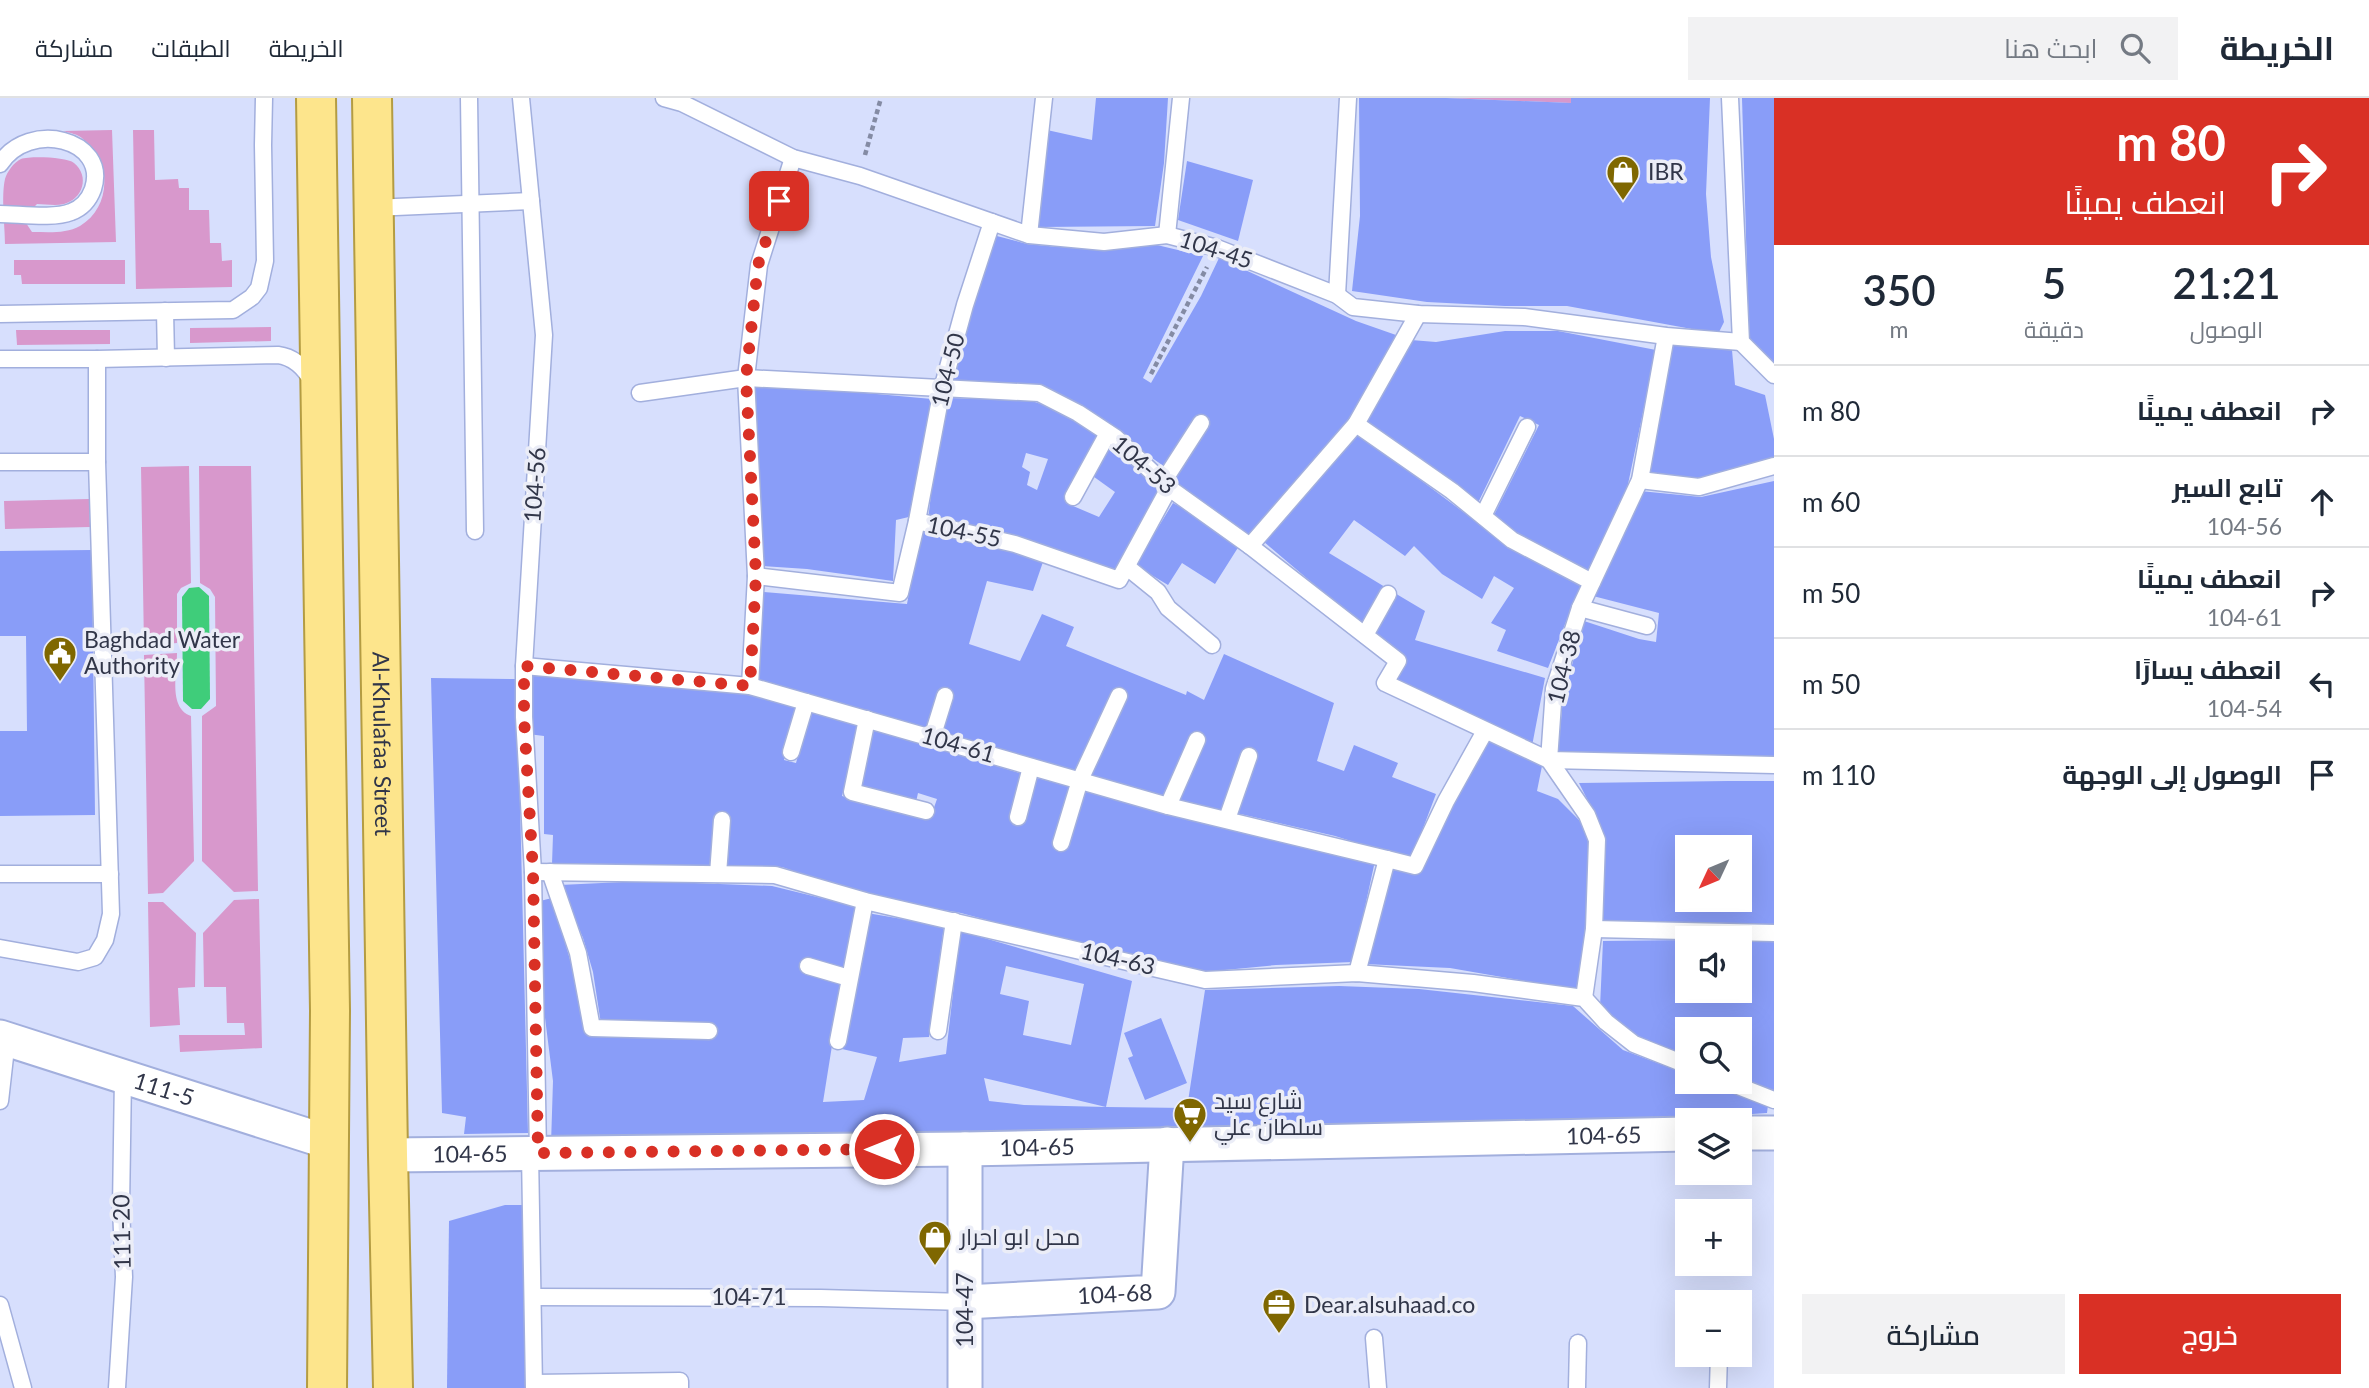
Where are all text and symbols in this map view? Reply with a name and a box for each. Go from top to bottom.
search box [1688,17,2178,80]
text: الخريطة [2220,27,2334,67]
icon: search [2116,29,2154,67]
text: ابحث هنا [2004,32,2098,64]
text: مشاركة [35,33,113,62]
text: الطبقات [151,33,231,62]
text: الخريطة [269,33,344,62]
text: 80 m [2116,113,2226,171]
icon: right [2250,126,2341,217]
shop icon: IBR [1604,153,1642,202]
place label: IBR [1648,157,1684,185]
pin [749,171,809,231]
icon: arrive [760,182,798,220]
text: انعطف يمينًا [2064,182,2226,221]
street label: 104-45 [1176,224,1256,274]
text: 5 [2042,258,2066,308]
text: 21:21 [2172,258,2281,308]
text: 350 [1863,265,1936,315]
text: m [1890,315,1909,343]
text: دقيقة [2024,315,2084,343]
text: الوصول [2190,315,2263,343]
street label: 104-50 [924,330,970,410]
icon: right [2303,392,2341,430]
text: انعطف يمينًا [2137,394,2282,426]
text: 80 m [1802,395,1860,427]
street label: 104-53 [1107,429,1182,499]
street label: 104-56 [517,446,551,523]
text: تابع السير [2172,471,2282,503]
icon: ahead [2303,483,2341,521]
text: 60 m [1802,486,1860,518]
street label: 104-55 [924,510,1004,553]
text: 104-56 [2207,512,2282,540]
text: انعطف يمينًا [2137,562,2282,594]
icon: right [2303,574,2341,612]
text: 50 m [1802,577,1860,609]
text: 104-61 [2207,603,2282,631]
place label: Baghdad Water Authority [84,625,241,679]
street label: 104-38 [1540,627,1586,707]
public building icon: Baghdad Water Authority [41,634,79,683]
street label: Al-Khulafaa Street [367,651,398,837]
text: انعطف يسارًا [2134,653,2282,685]
icon: left [2303,665,2341,703]
text: 50 m [1802,668,1860,700]
text: 104-54 [2207,694,2282,722]
street label: 104-61 [918,720,998,768]
icon: arrive [2303,756,2341,794]
text: الوصول إلى الوجهة [2062,758,2282,790]
text: 110 m [1802,759,1875,791]
north arrow [1675,835,1752,912]
map controls [1675,835,1752,1367]
button: sound [1675,926,1752,1003]
street label: 104-63 [1078,936,1158,980]
button: search [1675,1017,1752,1094]
street label: 111-5 [130,1066,198,1111]
place label: شارع سيد سلطان علي [1214,1086,1323,1145]
supermarket icon: شارع سيد سلطان علي [1171,1095,1209,1144]
button: layers [1675,1108,1752,1185]
position arrow [847,1112,921,1186]
street label: 104-65 [1566,1120,1642,1150]
street label: 104-65 [999,1132,1075,1161]
street label: 104-65 [432,1139,508,1168]
street label: 111-20 [106,1194,136,1270]
button: + [1675,1199,1752,1276]
shop icon: محل ابو احرار [916,1218,954,1267]
place label: محل ابو احرار [958,1222,1080,1251]
street label: 104-47 [950,1272,978,1348]
street label: 104-68 [1076,1277,1153,1309]
street label: 104-71 [711,1282,787,1310]
office icon: Dear.alsuhaad.co [1260,1286,1298,1335]
place label: Dear.alsuhaad.co [1304,1290,1475,1318]
button: − [1675,1290,1752,1367]
button: مشاركة [1802,1294,2065,1374]
button: خروج [2079,1294,2341,1374]

